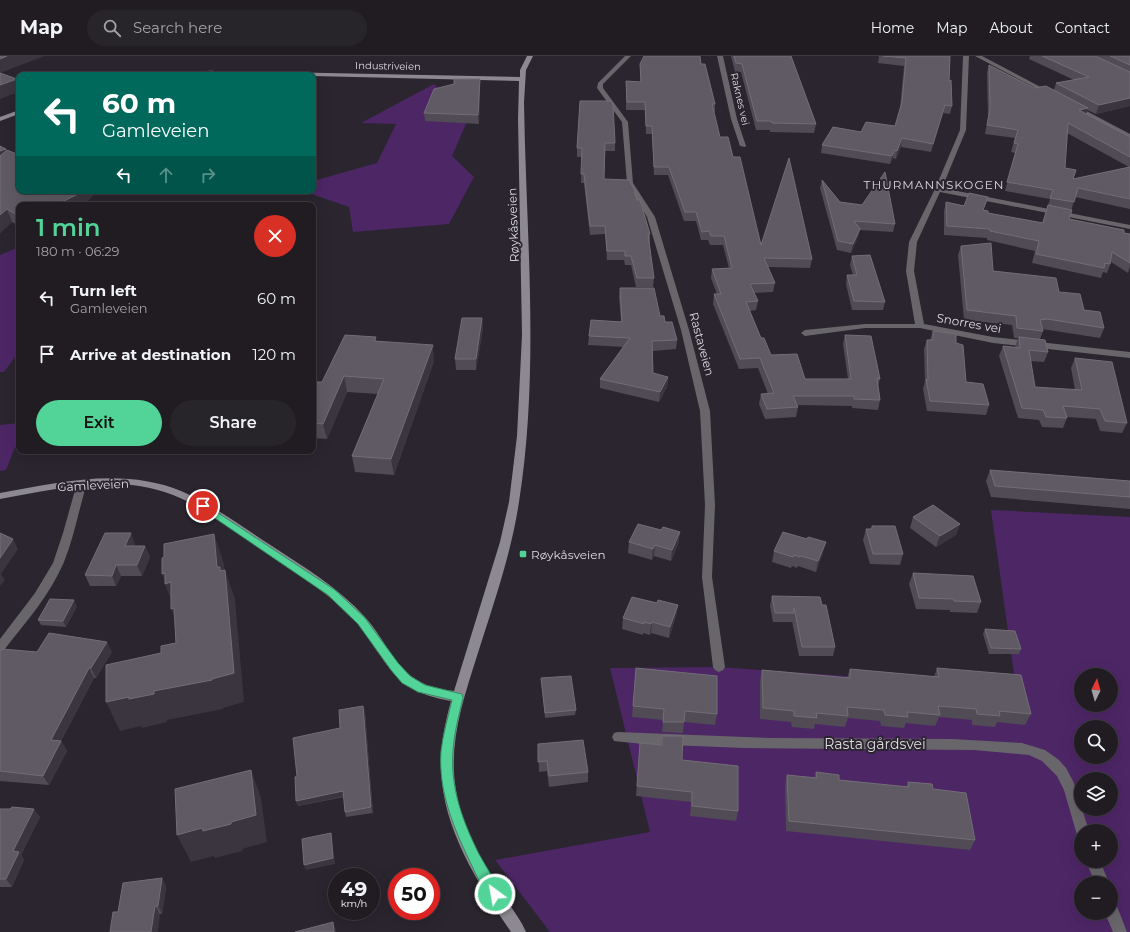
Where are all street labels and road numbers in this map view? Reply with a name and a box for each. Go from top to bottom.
street label: Industriveien [355,59,421,73]
street label: Raknes vei [728,72,752,126]
street label: Røykåsveien [504,187,522,263]
street label: Snorres vei [935,310,1003,336]
street label: Rastaveien [686,311,718,377]
street label: Gamleveien [57,476,129,494]
street label: Rasta gårdsvei [824,735,926,753]

